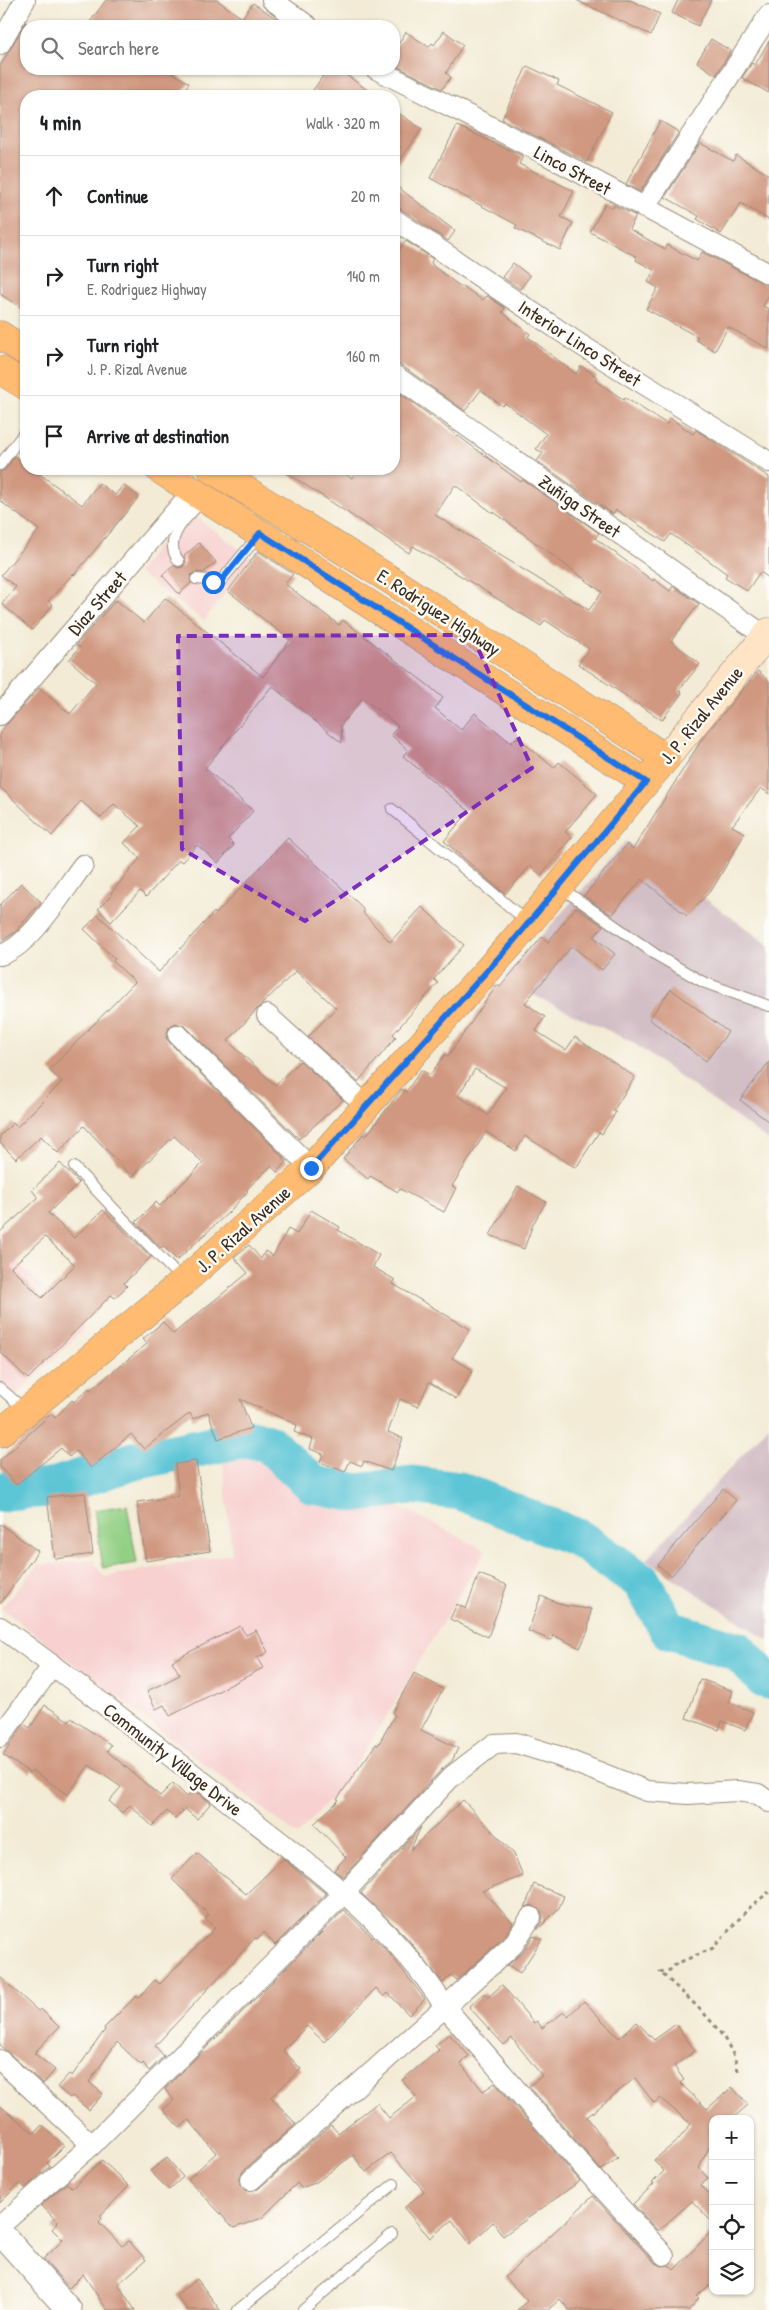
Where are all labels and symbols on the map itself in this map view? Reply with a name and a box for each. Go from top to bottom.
street label: Linco Street [530,139,616,201]
street label: Interior Linco Street [514,294,647,393]
street label: Zuñiga Street [534,468,627,544]
street label: E. Rodriguez Highway [372,562,506,662]
street label: Diaz Street [62,565,133,641]
route start [202,571,225,594]
street label: J. P. Rizal Avenue [653,660,749,769]
route end [300,1157,323,1180]
street label: J. P. Rizal Avenue [190,1179,296,1279]
street label: Community Village Drive [98,1696,248,1822]

